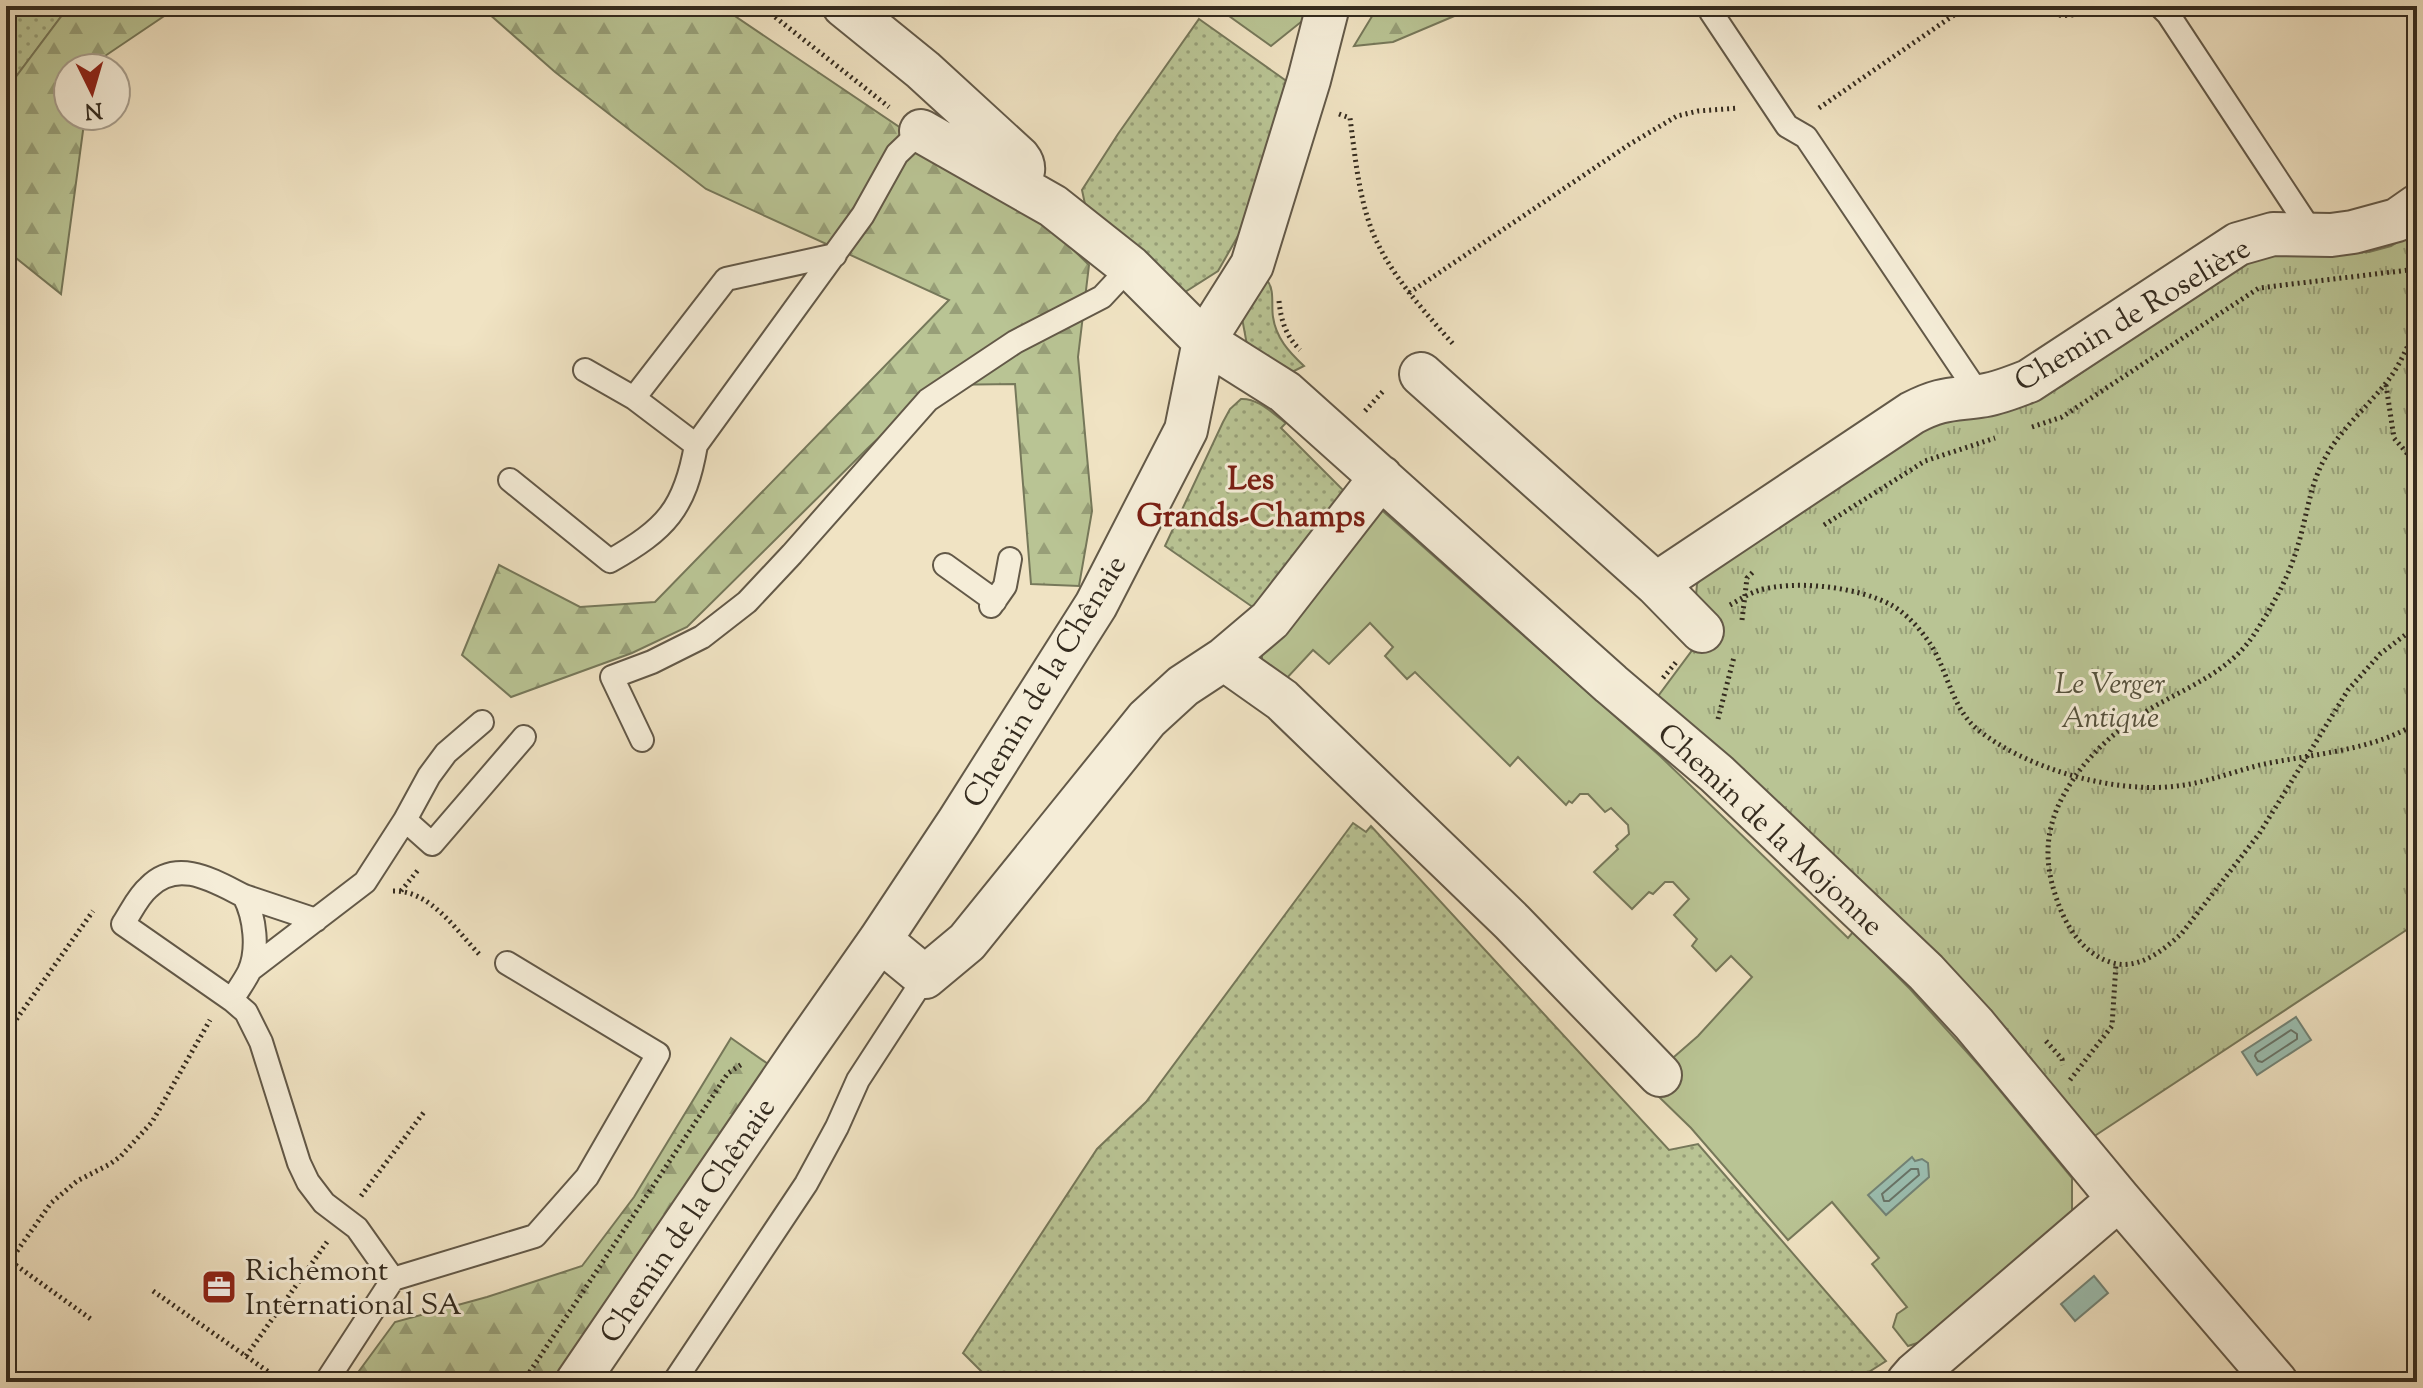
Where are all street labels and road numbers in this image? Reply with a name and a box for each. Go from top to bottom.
street label: Chemin de Roselière [2007,229,2259,404]
street label: Chemin de la Chênaie [954,548,1139,817]
street label: Chemin de la Mojonne [1646,714,1892,947]
street label: Chemin de la Chênaie [591,1090,787,1353]

